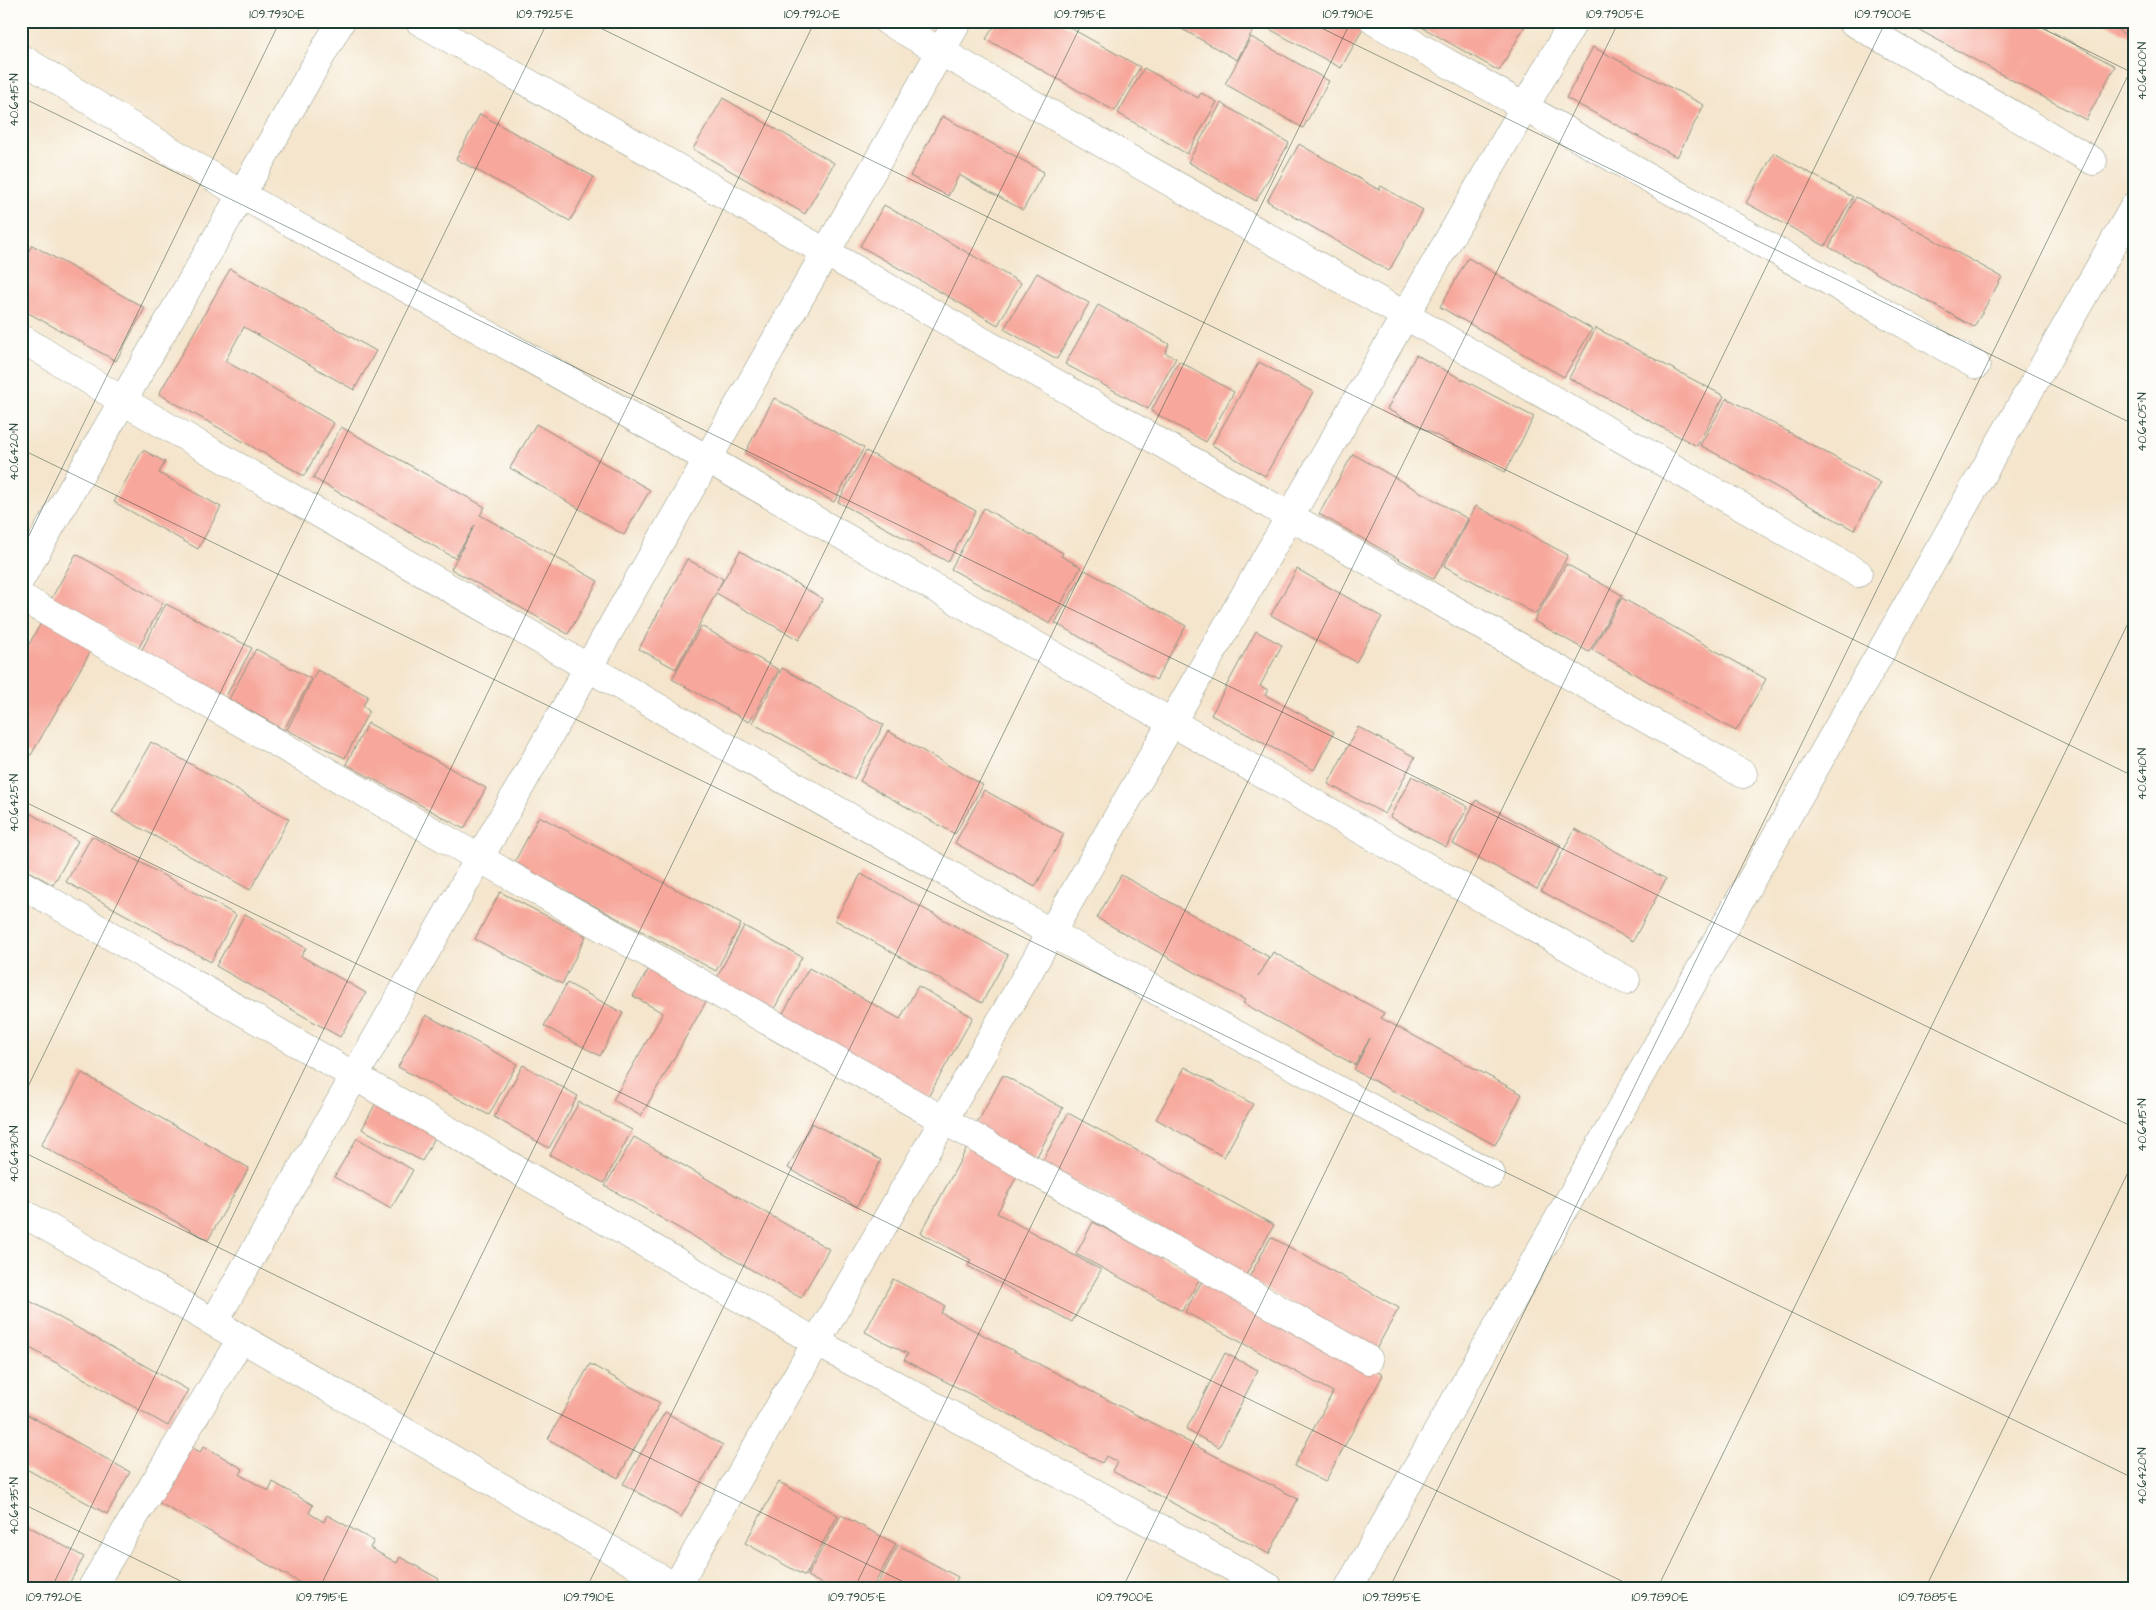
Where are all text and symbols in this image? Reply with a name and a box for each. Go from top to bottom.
text: 109.7930°E [249,6,305,23]
text: 109.7925°E [517,6,573,23]
text: 109.7920°E [784,6,840,23]
text: 109.7915°E [1054,6,1106,23]
text: 109.7910°E [1323,6,1373,23]
text: 109.7905°E [1586,6,1644,23]
text: 109.7900°E [1855,6,1911,23]
text: 40.6400°N [2134,41,2151,100]
text: 40.6415°N [6,73,23,127]
text: 40.6405°N [2134,392,2151,452]
text: 40.6420°N [6,423,23,481]
text: 40.6410°N [2134,747,2151,800]
text: 40.6425°N [6,773,23,832]
text: 40.6415°N [2134,1098,2151,1152]
text: 40.6430°N [6,1125,23,1182]
text: 40.6420°N [2134,1447,2151,1505]
text: 40.6435°N [6,1477,23,1535]
text: 109.7920°E [26,1589,82,1606]
text: 109.7915°E [296,1589,348,1606]
text: 109.7910°E [564,1589,614,1606]
text: 109.7905°E [828,1589,886,1606]
text: 109.7900°E [1097,1589,1153,1606]
text: 109.7895°E [1363,1589,1421,1606]
text: 109.7890°E [1632,1589,1688,1606]
text: 109.7885°E [1899,1589,1957,1606]

